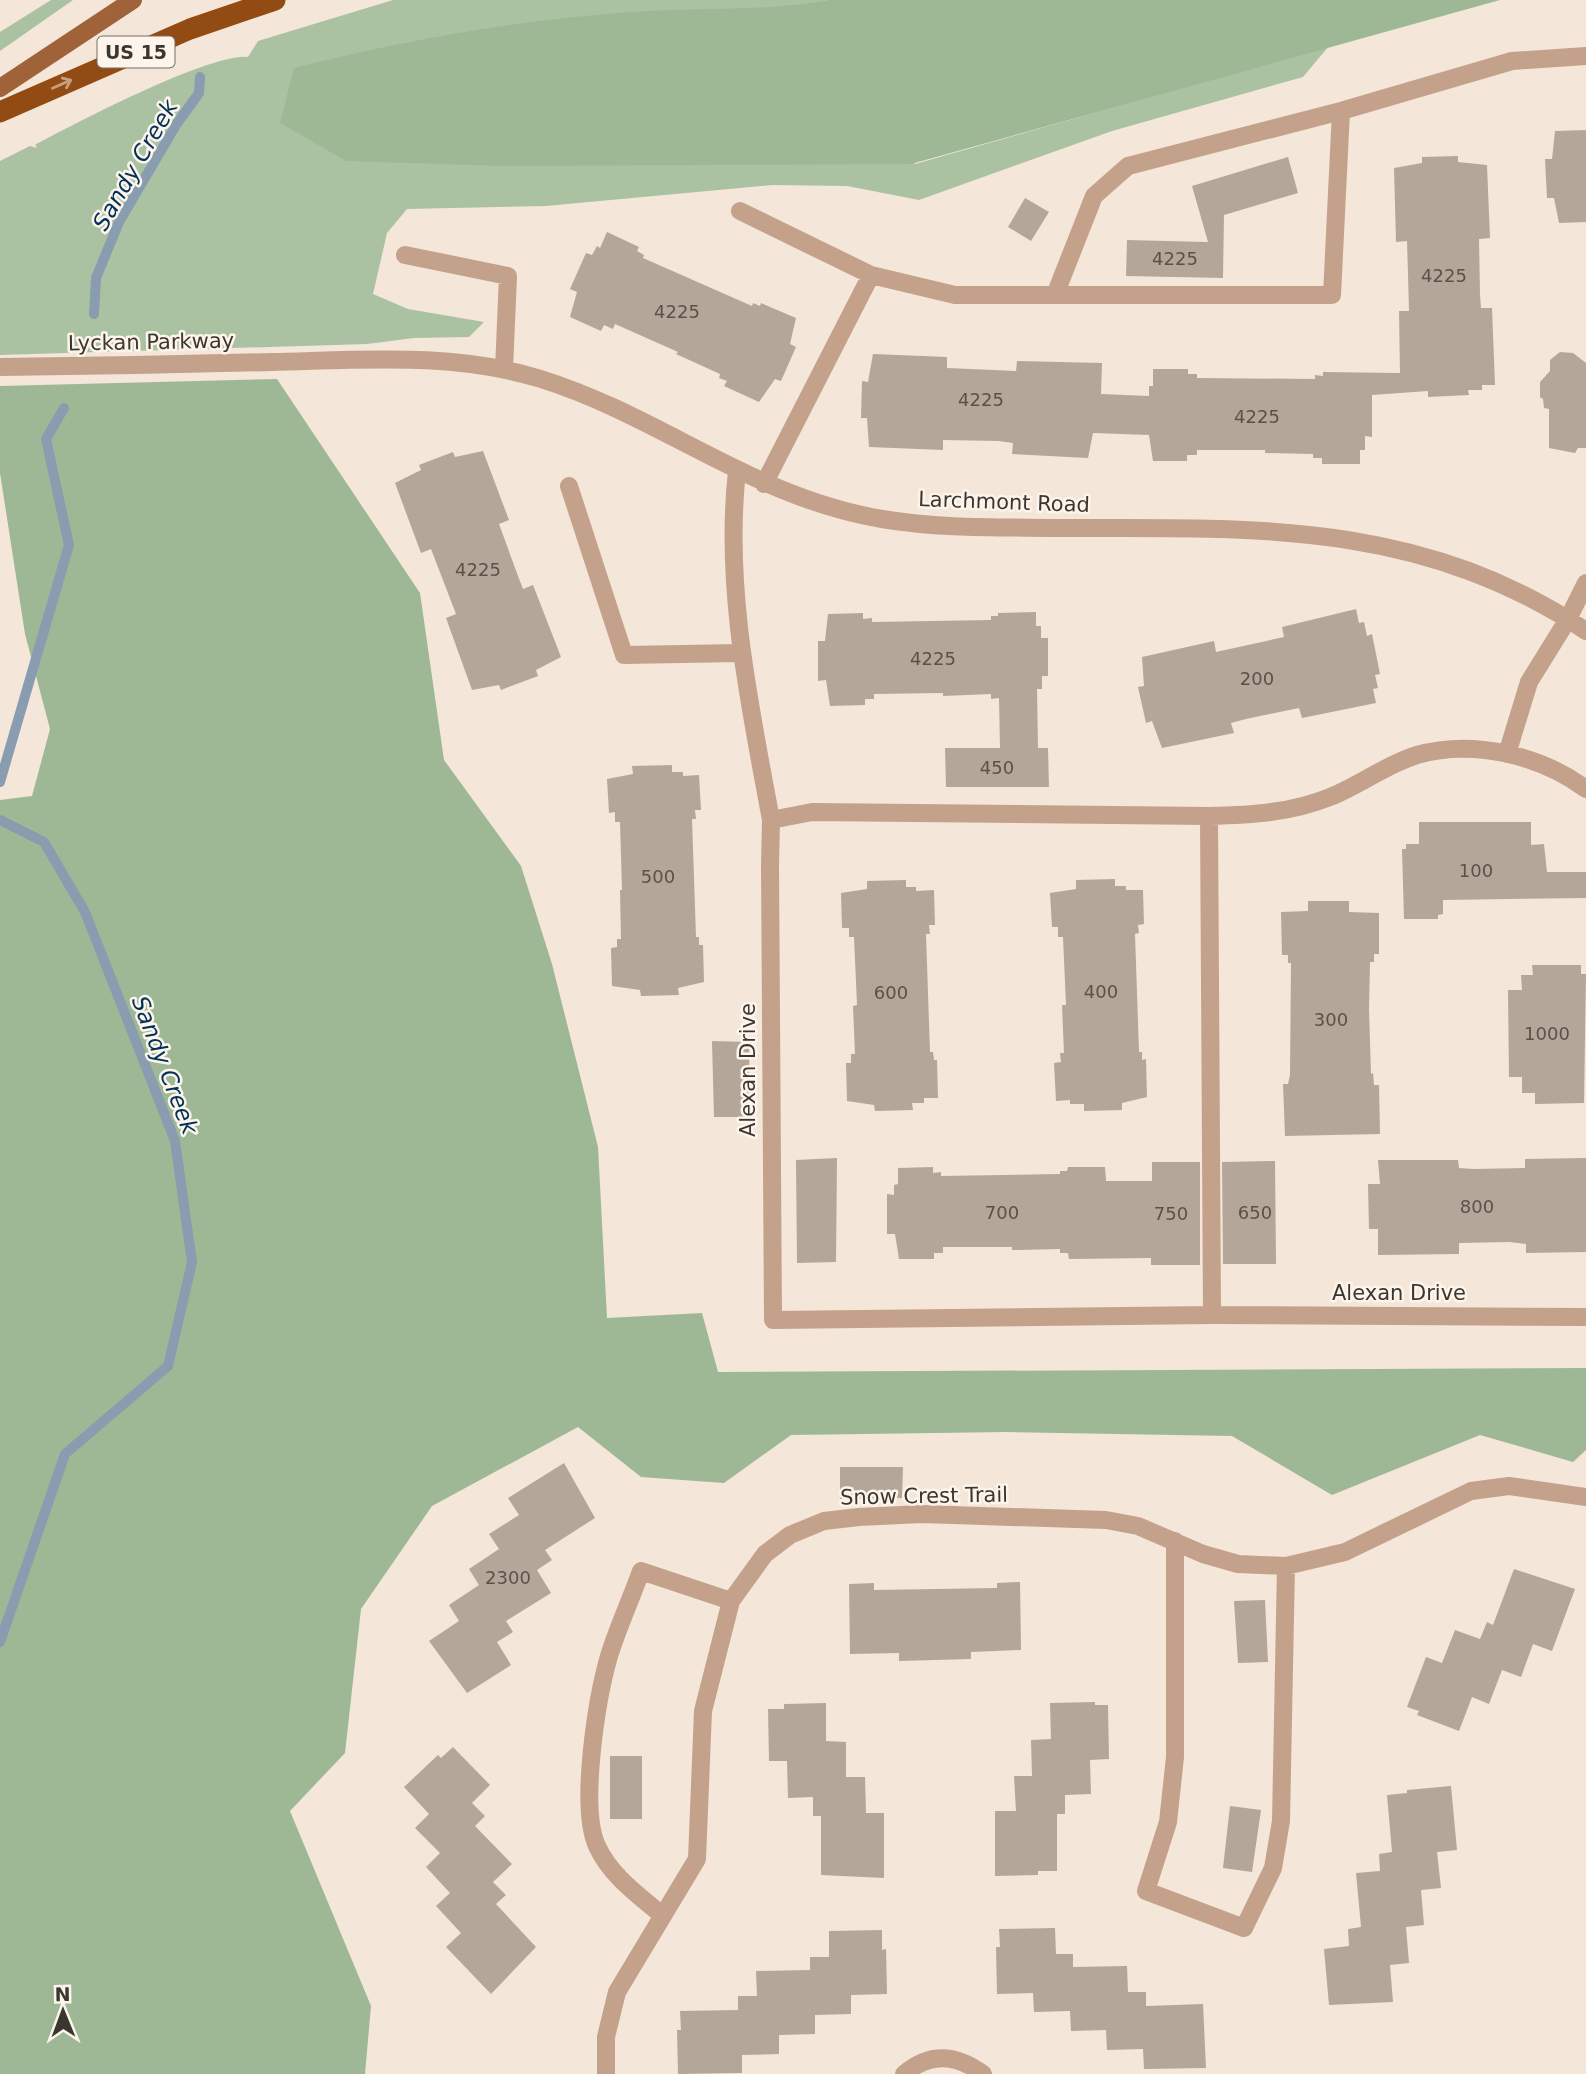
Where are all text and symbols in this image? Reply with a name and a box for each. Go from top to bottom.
road number: US 15 [97,36,174,68]
one-way arrow [51,77,72,90]
water label: Sandy Creek [87,94,184,235]
house number: 4225 [1152,248,1198,269]
house number: 4225 [1421,265,1467,286]
house number: 4225 [654,301,700,322]
street label: Lyckan Parkway [68,329,234,355]
house number: 4225 [958,389,1004,410]
house number: 4225 [1234,406,1280,427]
street label: Larchmont Road [918,487,1090,517]
house number: 4225 [455,559,501,580]
house number: 4225 [910,648,956,669]
house number: 200 [1240,668,1274,689]
house number: 450 [980,757,1014,778]
house number: 100 [1459,860,1493,881]
house number: 500 [641,866,675,887]
house number: 400 [1084,981,1118,1002]
house number: 600 [874,982,908,1003]
water label: Sandy Creek [127,992,204,1139]
street label: Alexan Drive [736,1003,760,1137]
house number: 300 [1314,1009,1348,1030]
house number: 1000 [1524,1023,1570,1044]
house number: 800 [1460,1196,1494,1217]
house number: 700 [985,1202,1019,1223]
house number: 650 [1238,1202,1272,1223]
house number: 750 [1154,1203,1188,1224]
street label: Alexan Drive [1332,1281,1466,1305]
street label: Snow Crest Trail [840,1483,1008,1509]
house number: 2300 [485,1567,531,1588]
north arrow [28,1976,98,2046]
text: N [55,1983,71,2005]

